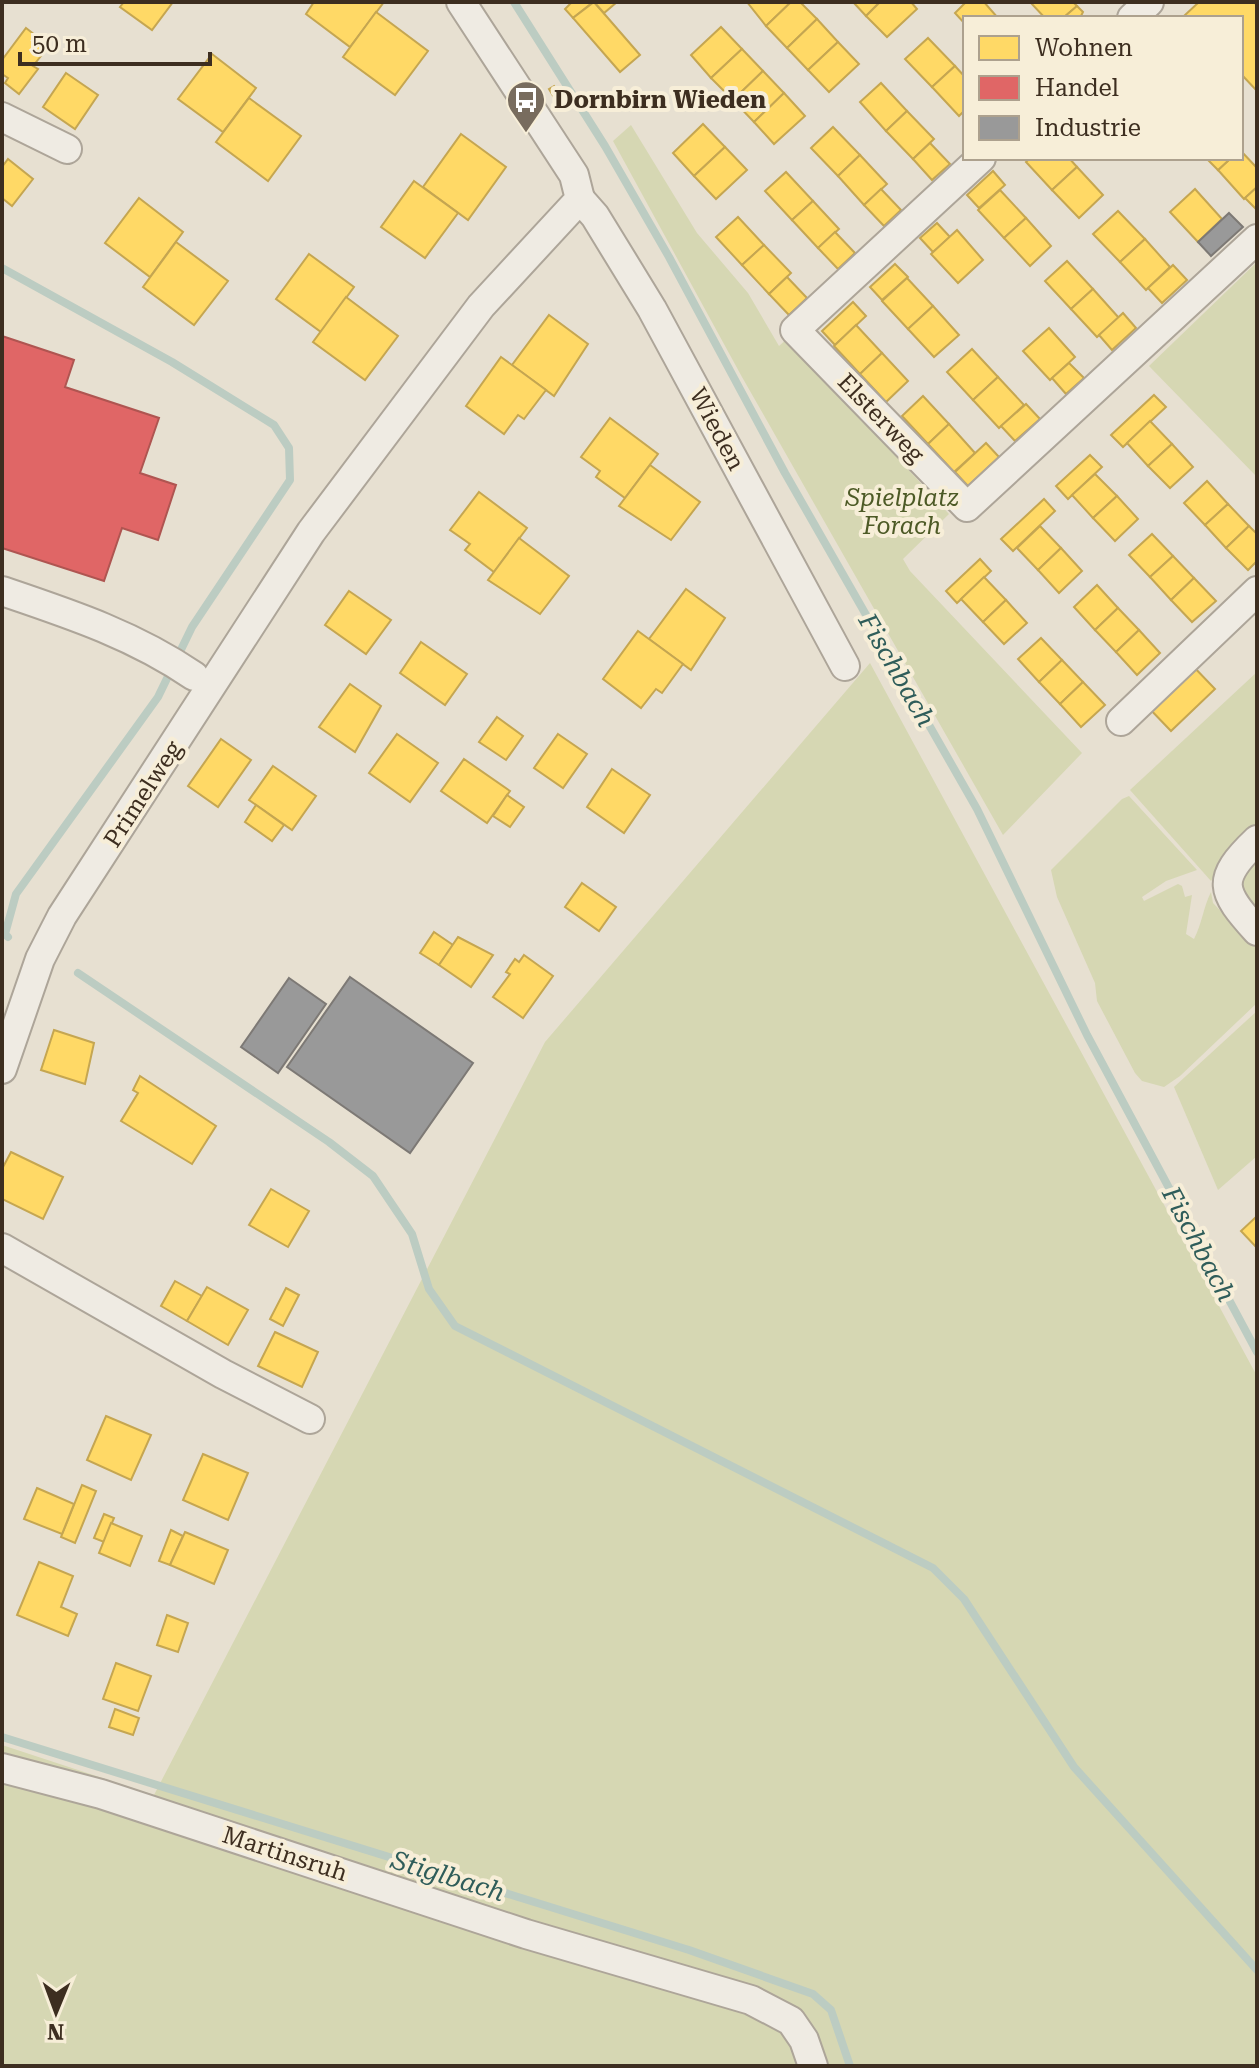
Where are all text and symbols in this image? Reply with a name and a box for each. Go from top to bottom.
scale bar [20,16,210,66]
legend [963,16,1243,160]
text: 50 m [32,30,87,58]
text: Wohnen [1035,34,1133,62]
text: Handel [1035,74,1119,102]
bus stop icon: Dornbirn Wieden [505,79,547,134]
place label: Dornbirn Wieden [554,86,766,114]
text: Industrie [1035,114,1141,142]
street label: Elsterweg [832,368,930,468]
street label: Wieden [684,383,750,475]
park label: Spielplatz Forach [844,484,959,540]
water label: Fischbach [852,607,941,732]
street label: Primelweg [98,735,188,853]
water label: Fischbach [1156,1181,1242,1307]
street label: Martinsruh [219,1821,351,1887]
water label: Stiglbach [387,1844,508,1907]
north arrow [16,1972,96,2052]
text: N [47,2019,64,2044]

